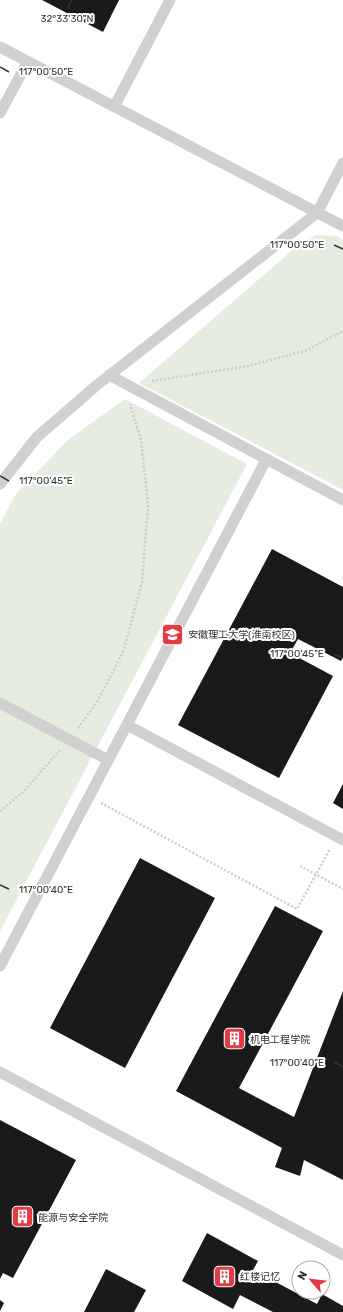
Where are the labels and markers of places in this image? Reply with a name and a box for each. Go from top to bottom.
school or university icon: 安徽理工大学(淮南校区) [159,621,185,647]
place label: 安徽理工大学(淮南校区) [188,629,295,641]
building icon: 机电工程学院 [222,1026,248,1052]
place label: 机电工程学院 [250,1034,310,1046]
building icon: 能源与安全学院 [10,1204,36,1230]
place label: 能源与安全学院 [38,1212,108,1224]
building icon: 红楼记忆 [212,1263,238,1289]
place label: 红楼记忆 [240,1271,280,1283]

